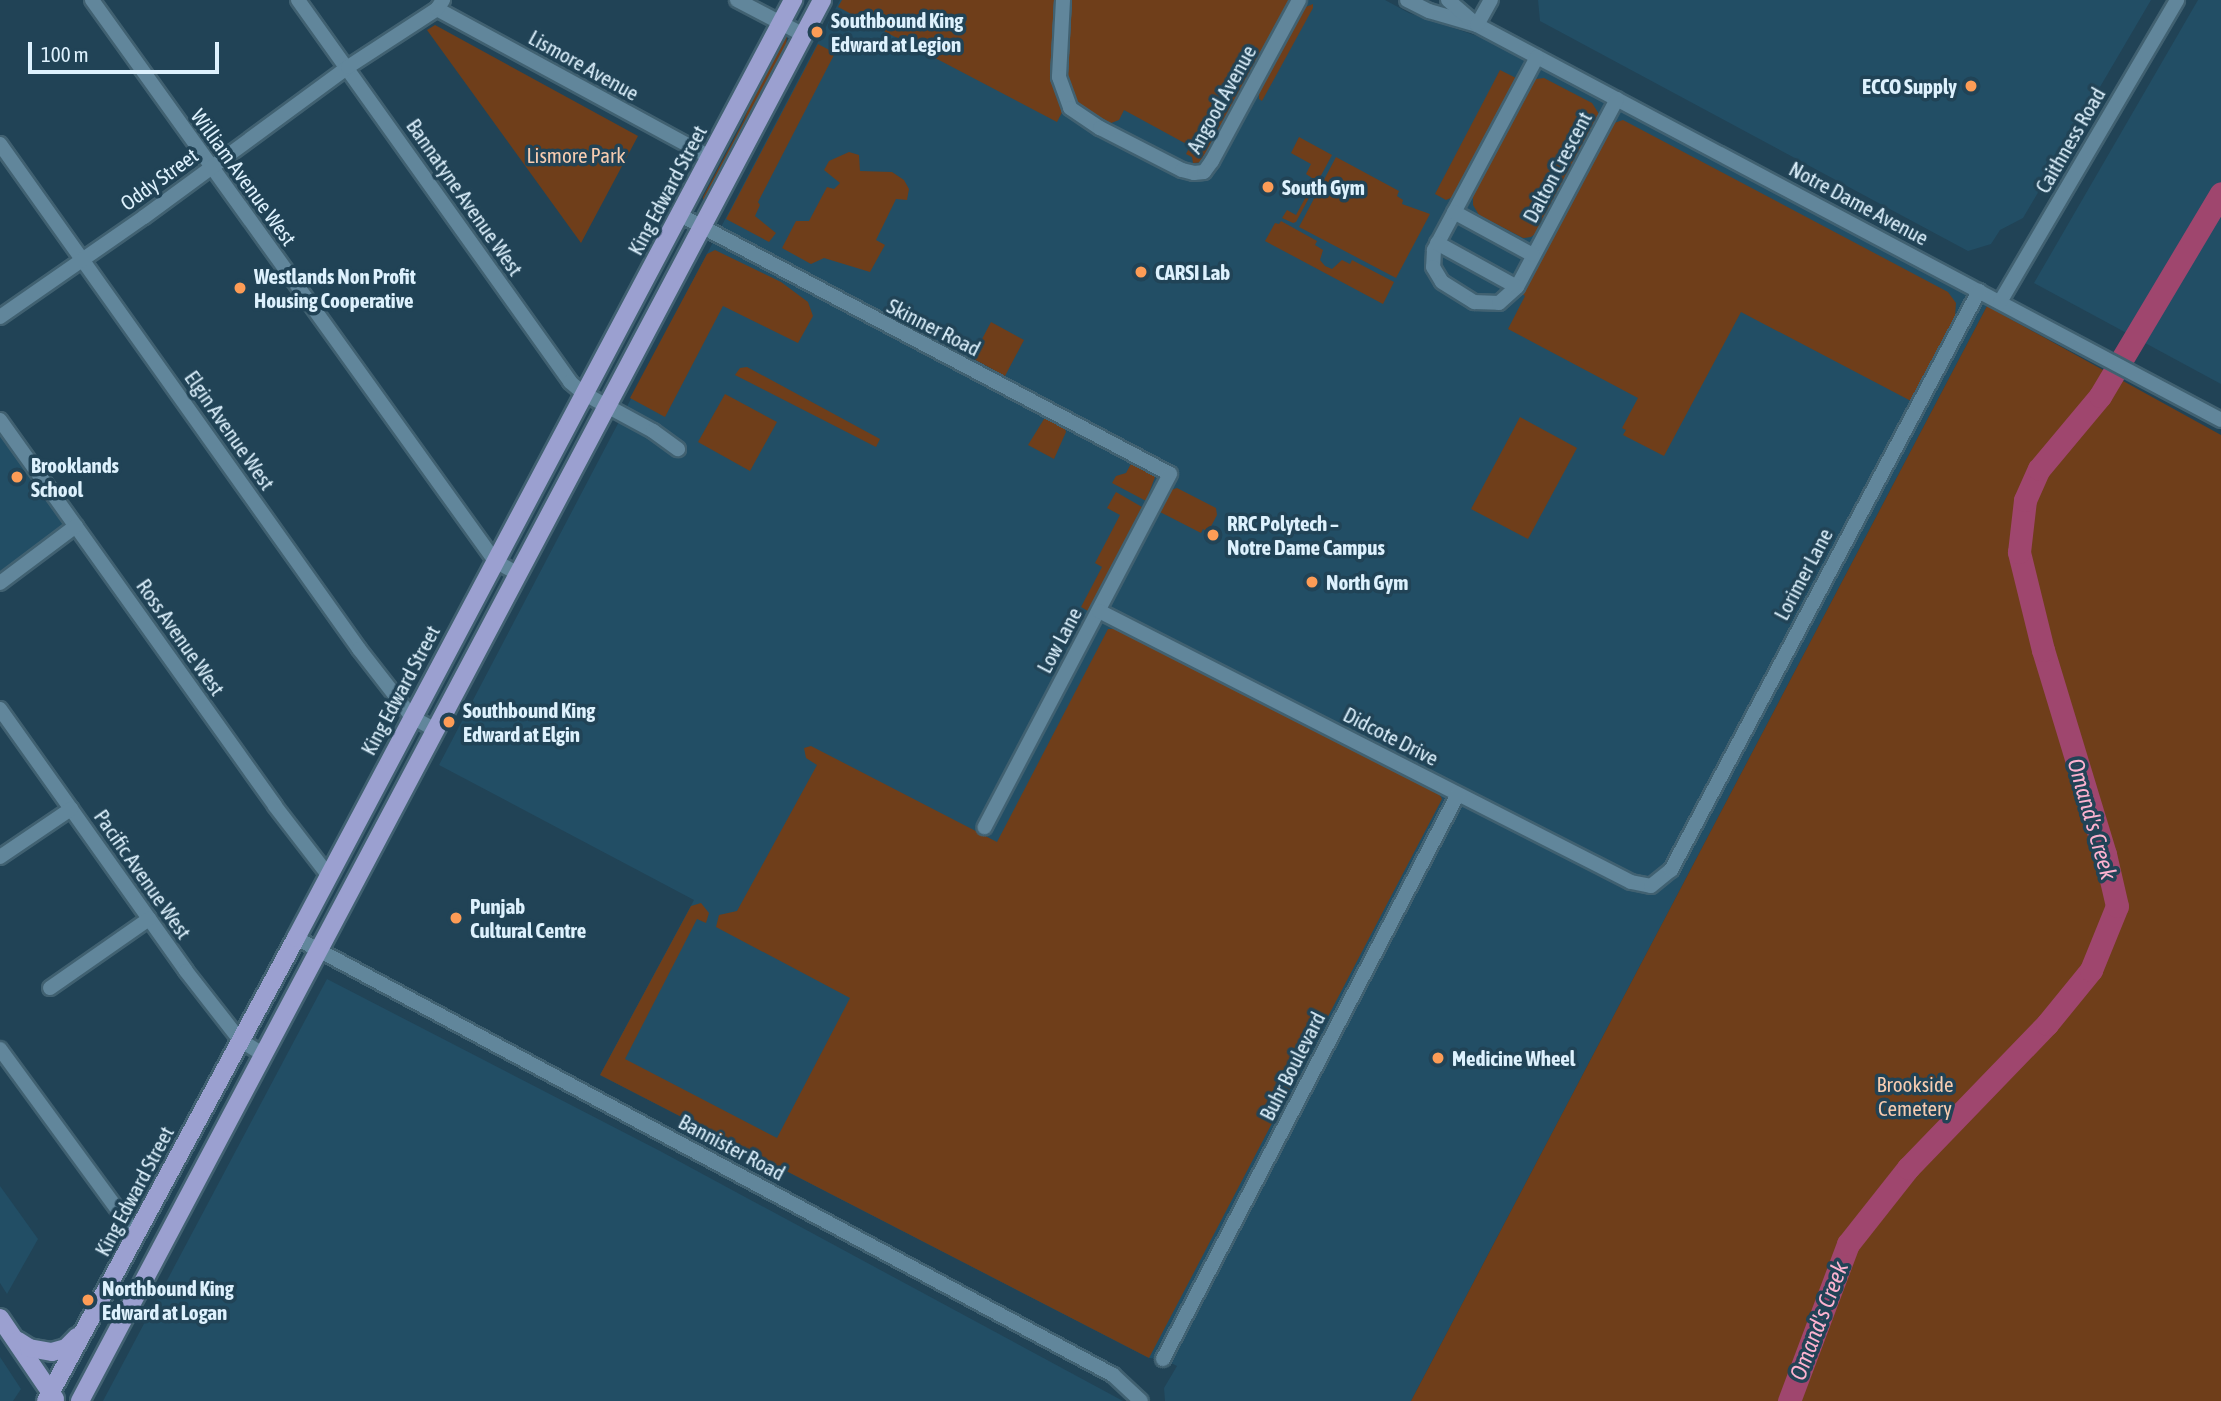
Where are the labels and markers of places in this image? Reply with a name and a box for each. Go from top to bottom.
place label: Southbound King Edward at Legion [831,7,963,57]
marker: Southbound King Edward at Legion [809,24,825,40]
place label: ECCO Supply [1862,73,1957,99]
marker: ECCO Supply [1963,78,1979,94]
place label: South Gym [1282,174,1365,200]
marker: South Gym [1260,179,1276,195]
place label: CARSI Lab [1155,259,1230,285]
place label: Westlands Non Profit Housing Cooperative [254,263,416,313]
marker: CARSI Lab [1133,264,1149,280]
marker: Westlands Non Profit Housing Cooperative [232,280,248,296]
place label: Brooklands School [31,452,119,502]
marker: Brooklands School [9,469,25,485]
place label: RRC Polytech – Notre Dame Campus [1227,510,1385,560]
marker: RRC Polytech – Notre Dame Campus [1205,527,1221,543]
place label: North Gym [1326,569,1408,595]
marker: North Gym [1304,574,1320,590]
place label: Southbound King Edward at Elgin [463,697,595,747]
marker: Southbound King Edward at Elgin [441,714,457,730]
place label: Punjab Cultural Centre [470,893,586,943]
marker: Punjab Cultural Centre [448,910,464,926]
place label: Medicine Wheel [1452,1045,1575,1071]
marker: Medicine Wheel [1430,1050,1446,1066]
place label: Northbound King Edward at Logan [102,1275,234,1325]
marker: Northbound King Edward at Logan [80,1292,96,1308]

